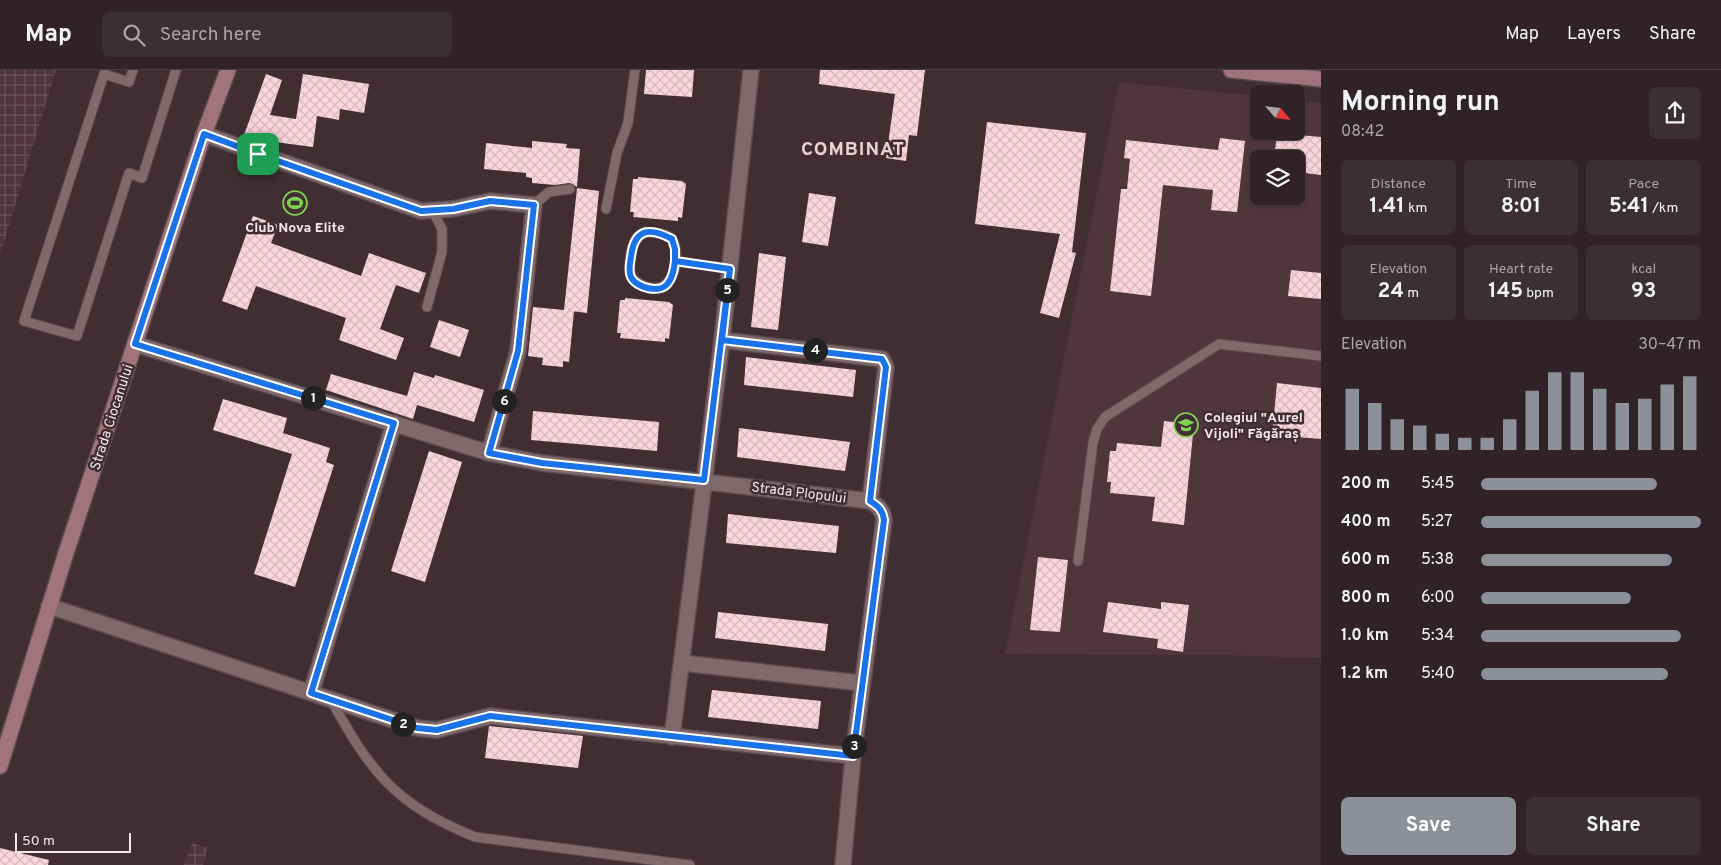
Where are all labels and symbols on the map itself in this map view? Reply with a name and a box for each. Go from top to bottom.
north arrow [1250,85,1305,140]
pin [237,133,279,175]
district label: COMBINAT [801,138,905,162]
sports icon: Club Nova Elite [282,190,308,216]
place label: Club Nova Elite [245,220,345,237]
pin: 5 [714,278,740,302]
pin: 4 [802,338,828,362]
street label: Strada Ciocanului [87,362,138,472]
pin: 1 [300,386,326,410]
pin: 6 [492,388,516,414]
place label: Colegiul "Aurel Vijoli" Făgăraș [1204,410,1303,443]
school or university icon: Colegiul "Aurel Vijoli" Făgăraș [1173,412,1199,438]
street label: Strada Plopului [750,479,847,508]
pin: 2 [390,712,416,736]
pin: 3 [842,734,866,758]
scale bar [15,830,131,853]

